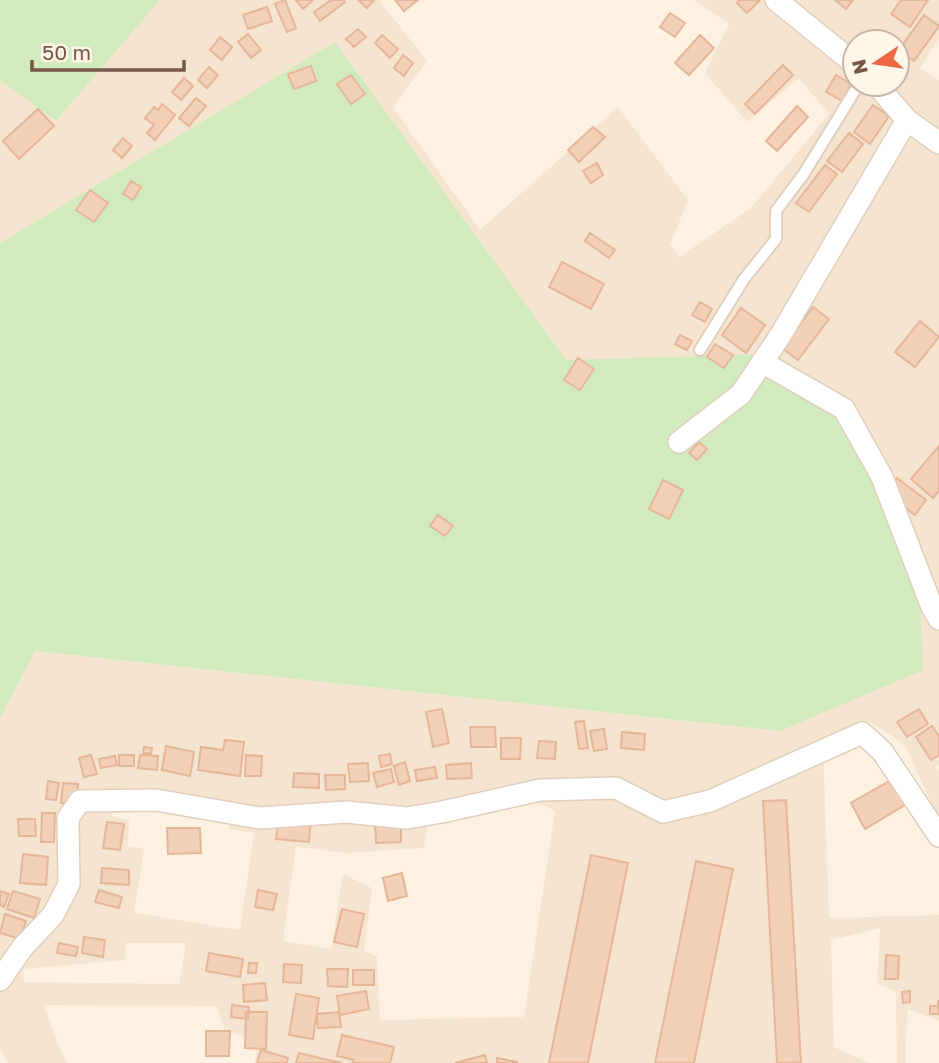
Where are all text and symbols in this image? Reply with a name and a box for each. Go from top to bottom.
scale bar [32,28,184,72]
north arrow [841,28,911,98]
text: 50 m [42,39,91,65]
text: N [846,57,872,77]

